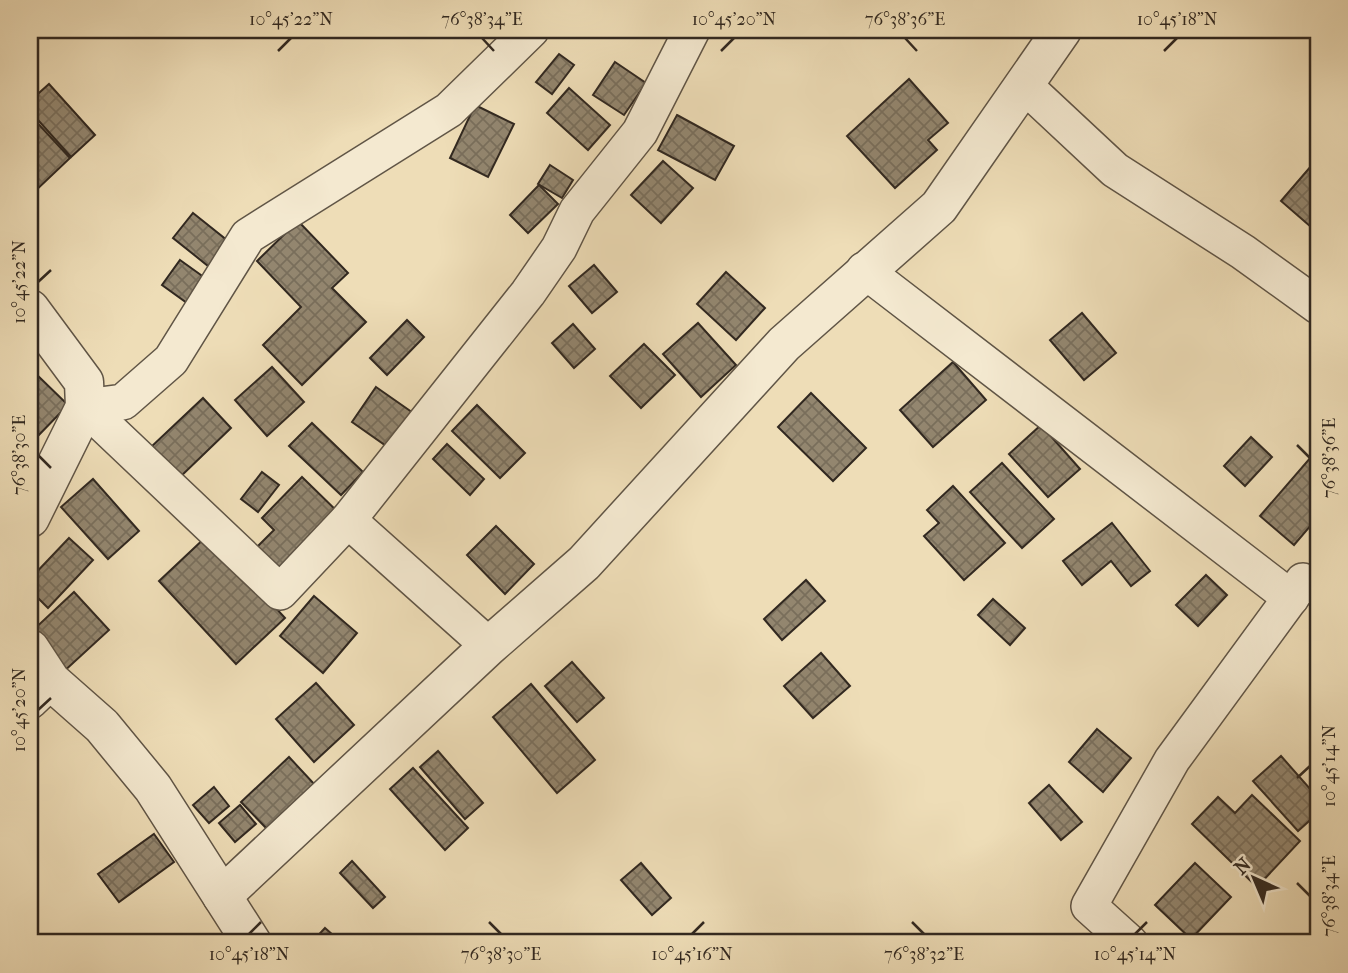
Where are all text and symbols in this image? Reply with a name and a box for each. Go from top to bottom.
text: 10°45'22"N [249,9,333,30]
text: 76°38'34"E [441,9,523,30]
text: 10°45'20"N [692,9,777,30]
text: 76°38'36"E [865,9,945,30]
text: 10°45'18"N [1137,9,1218,30]
text: 10°45'22"N [9,240,30,324]
text: 76°38'30"E [9,415,30,495]
text: 76°38'36"E [1319,418,1340,498]
text: 10°45'20"N [9,667,30,752]
text: 10°45'14"N [1319,725,1340,807]
north arrow [1218,844,1288,914]
text: N [1230,853,1256,879]
text: 76°38'34"E [1319,855,1340,937]
text: 10°45'18"N [209,944,290,965]
text: 76°38'30"E [461,944,541,965]
text: 10°45'16"N [651,944,733,965]
text: 76°38'32"E [884,944,964,965]
text: 10°45'14"N [1094,944,1176,965]

